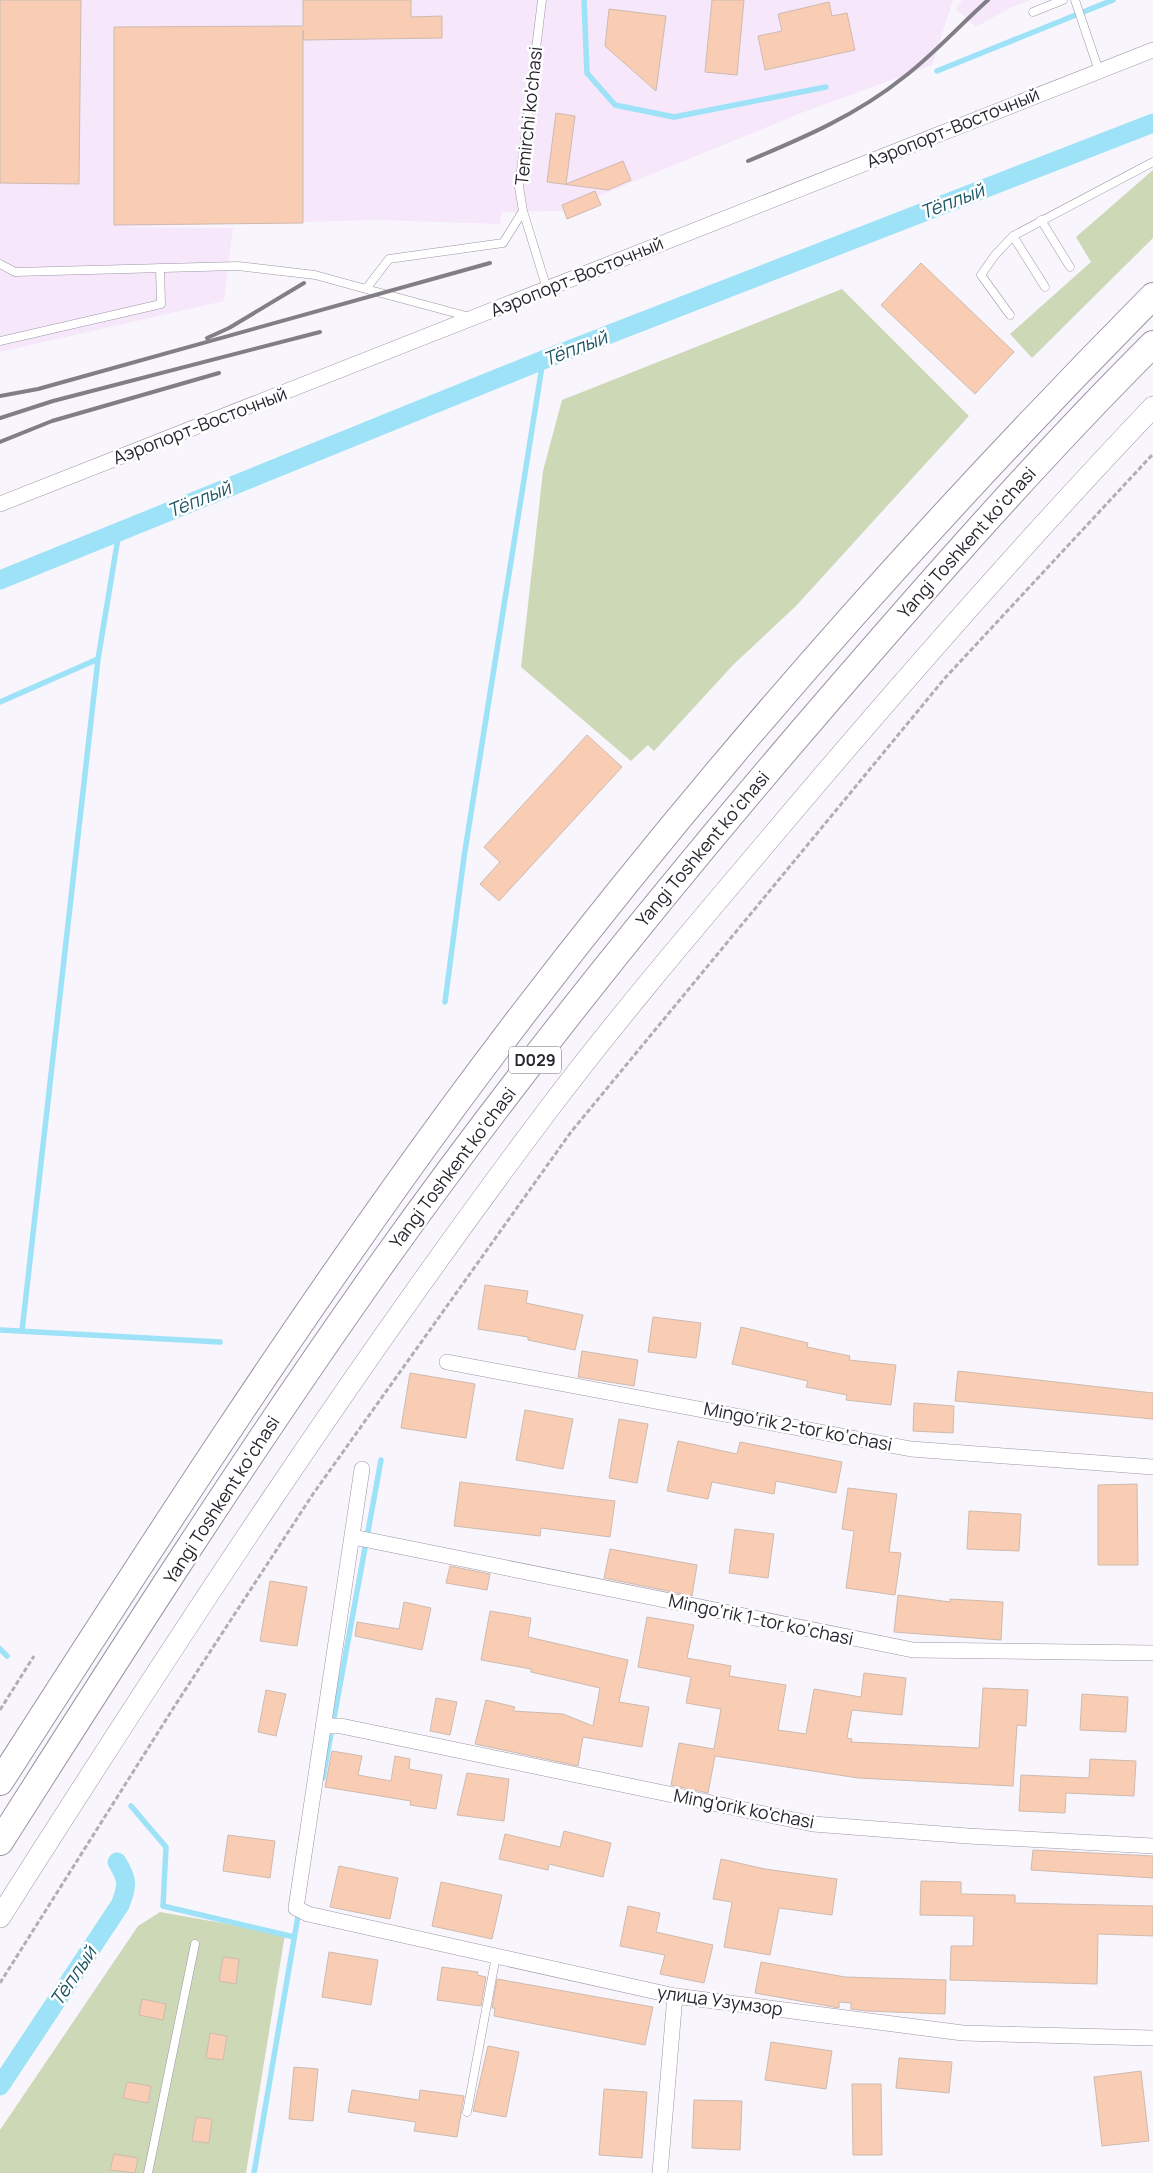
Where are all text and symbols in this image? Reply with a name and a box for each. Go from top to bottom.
street label: Temirchi ko'chasi [509,45,547,187]
street label: Аэропорт-Восточный [863,81,1043,173]
water label: Тёплый [916,176,990,225]
street label: Аэропорт-Восточный [487,230,667,322]
water label: Тёплый [539,323,613,372]
street label: Аэропорт-Восточный [109,381,290,469]
street label: Yangi Toshkent ko‘chasi [892,462,1041,623]
water label: Тёплый [163,474,237,523]
street label: Yangi Toshkent ko‘chasi [630,766,774,931]
road number: D029 [509,1046,561,1074]
street label: Yangi Toshkent ko‘chasi [384,1082,521,1253]
street label: Mingo‘rik 2-tor ko‘chasi [702,1396,895,1456]
street label: Yangi Toshkent ko‘chasi [158,1411,285,1588]
street label: Mingo‘rik 1-tor ko‘chasi [667,1588,856,1650]
street label: Ming'orik ko'chasi [672,1783,817,1833]
water label: Тёплый [44,1939,104,2011]
street label: улица Узумзор [656,1979,784,2021]

